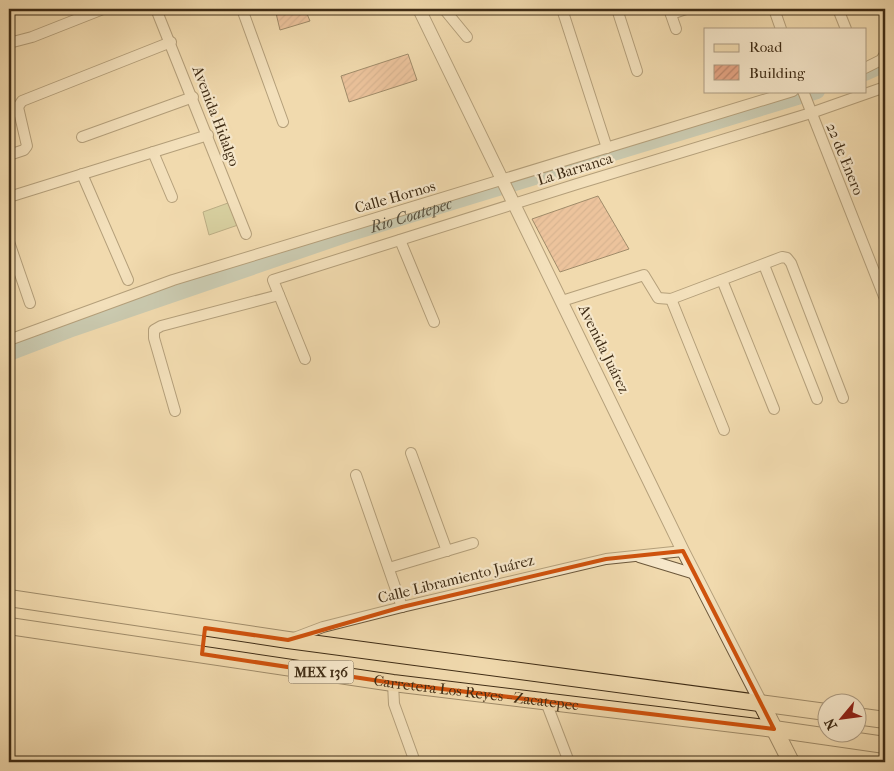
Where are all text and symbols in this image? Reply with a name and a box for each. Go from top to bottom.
legend [704,28,866,92]
text: Road [749,38,783,56]
street label: Avenida Hidalgo [188,62,244,169]
text: Building [749,64,806,82]
street label: 22 de Enero [822,120,868,198]
street label: La Barranca [535,149,616,189]
street label: Calle Hornos [353,177,438,217]
water label: Rio Coatepec [367,193,455,237]
street label: Avenida Juárez [574,301,633,397]
street label: Calle Libramiento Juárez [376,551,536,607]
road number: MEX 136 [288,660,354,684]
street label: Carretera Los Reyes - Zacatepec [372,671,580,714]
north arrow [816,694,866,744]
text: N [821,715,841,733]

